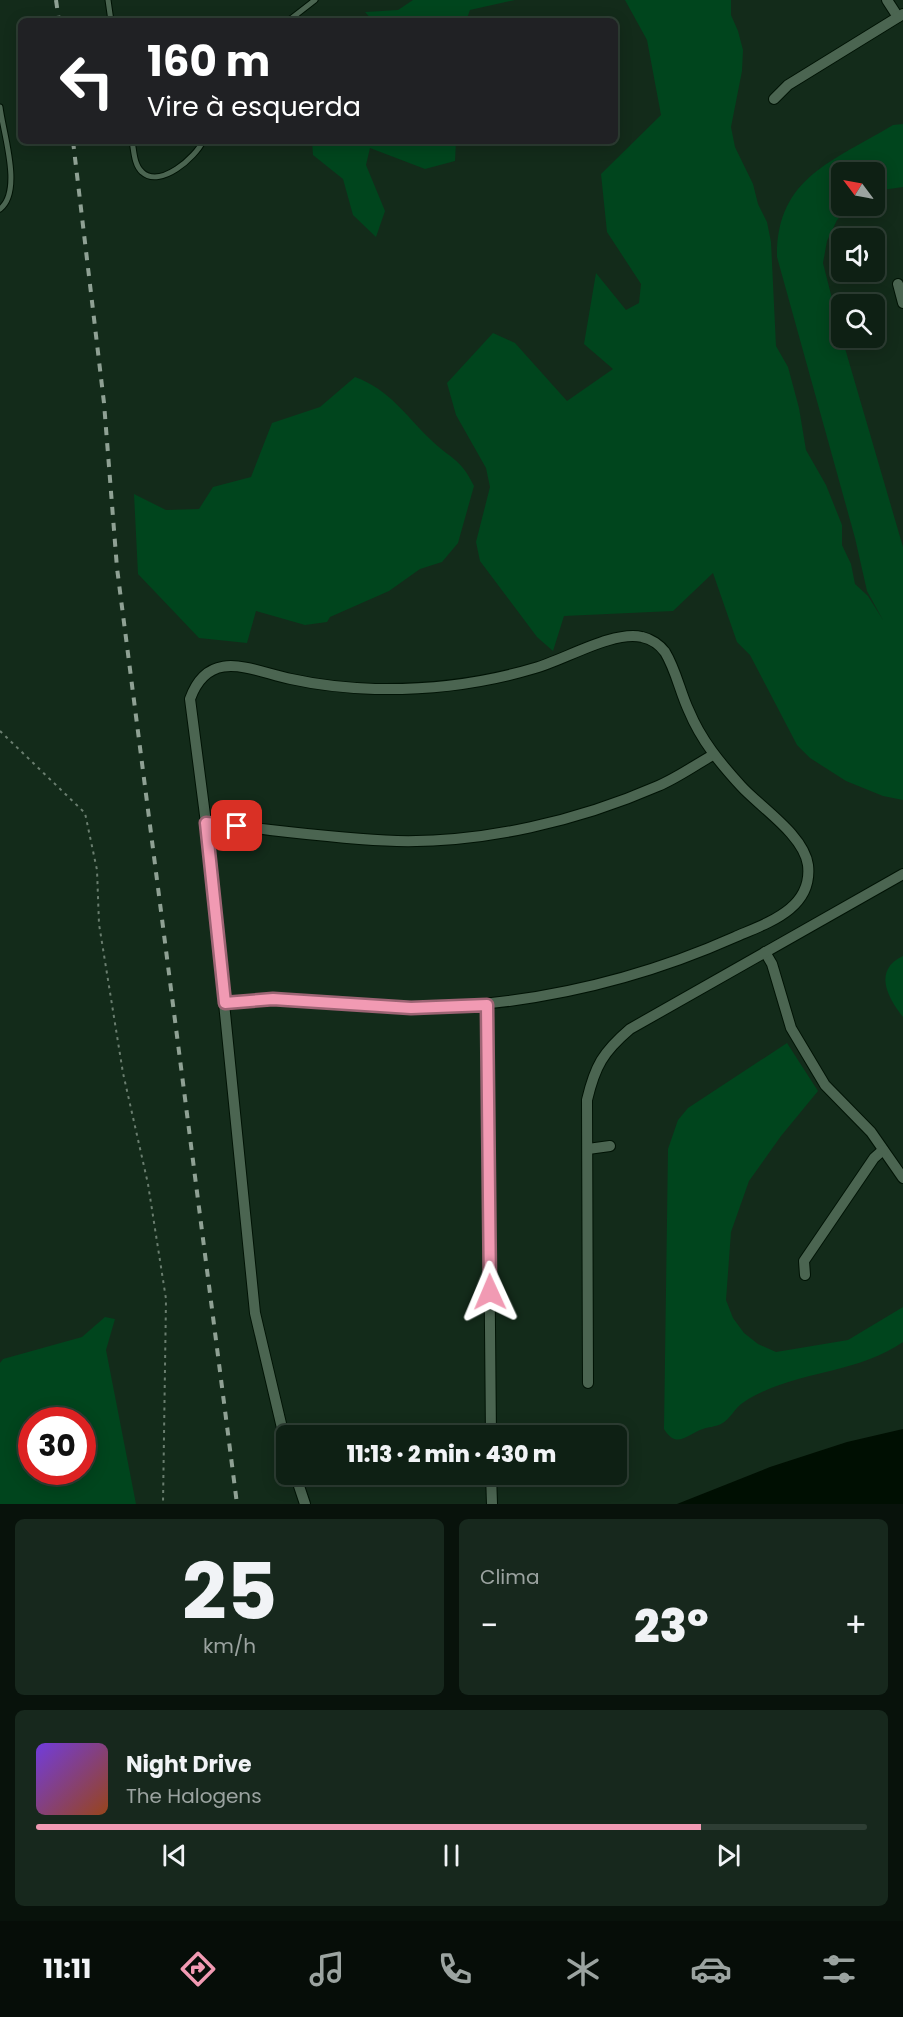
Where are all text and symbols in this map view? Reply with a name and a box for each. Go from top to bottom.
text: 160 m [147,32,270,91]
icon: left [48,42,126,120]
text: Vire à esquerda [147,88,361,125]
north arrow [831,162,885,216]
map controls [831,162,885,348]
button: sound [831,228,885,282]
button: search [831,294,885,348]
pin [211,800,262,851]
icon: arrive [220,809,253,842]
position arrow [458,1260,522,1324]
speed limit sign: 30 [18,1407,96,1485]
text: 11:13 · 2 min · 430 m [347,1439,556,1470]
text: 25 [182,1537,277,1646]
text: Clima [480,1563,539,1591]
text: 23° [634,1595,709,1658]
text: − [480,1602,498,1649]
text: + [844,1602,867,1649]
text: km/h [203,1632,256,1660]
text: Night Drive [126,1749,252,1780]
text: The Halogens [126,1782,262,1810]
icon: previous [158,1839,191,1872]
icon: pause [435,1839,468,1872]
icon: next [712,1839,745,1872]
icon: directions [177,1948,219,1990]
icon: music [306,1948,348,1990]
icon: phone [434,1948,476,1990]
icon: climate [562,1948,604,1990]
icon: car [690,1948,732,1990]
icon: filters [818,1948,860,1990]
text: 11:11 [43,1950,91,1987]

